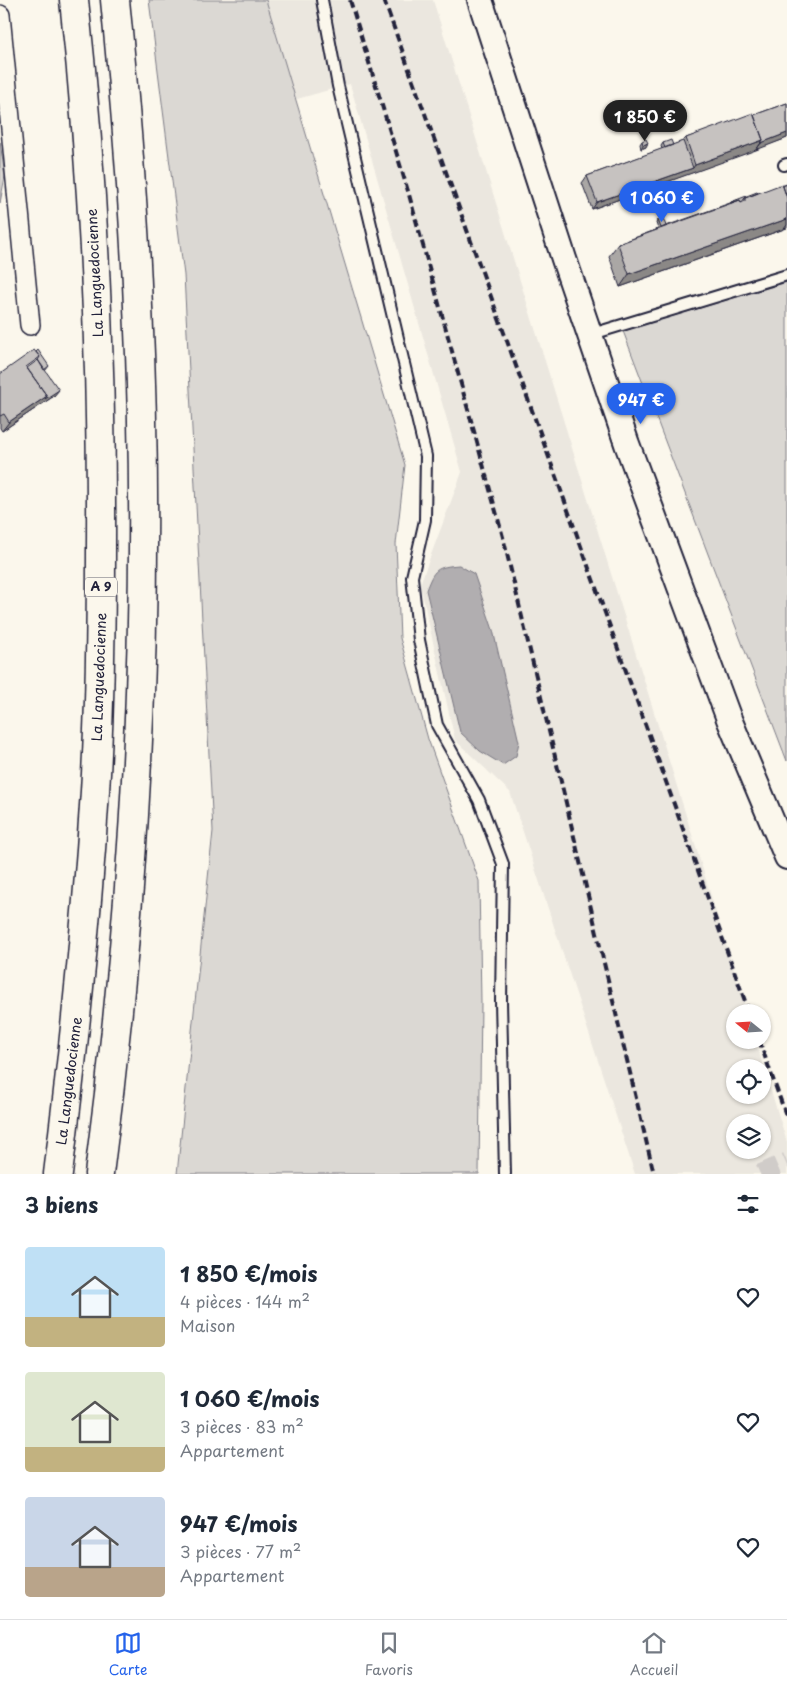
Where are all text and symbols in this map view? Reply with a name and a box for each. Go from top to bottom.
pin: 1 850 € [599,100,691,142]
text: 1 850 € [614,104,676,128]
pin: 1 060 € [616,180,708,223]
text: 1 060 € [630,185,694,209]
street label: La Languedocienne [81,208,108,338]
pin: 947 € [606,382,676,425]
text: 947 € [618,387,664,411]
road number: A 9 [85,578,117,596]
street label: La Languedocienne [86,612,111,742]
north arrow [726,1004,771,1049]
map controls [726,1004,771,1159]
street label: La Languedocienne [50,1015,87,1146]
button: locate [726,1059,771,1104]
button: layers [726,1114,771,1159]
text: 3 biens [25,1188,98,1220]
icon: filters [734,1190,762,1218]
text: 1 850 €/mois [180,1257,317,1289]
icon: home [65,1267,125,1327]
icon: heart [734,1283,762,1311]
text: 4 pièces · 144 m² [180,1289,310,1313]
text: Maison [180,1313,235,1337]
text: 1 060 €/mois [180,1382,320,1414]
icon: home [65,1392,125,1452]
icon: heart [734,1408,762,1436]
text: 3 pièces · 83 m² [180,1414,304,1438]
text: Appartement [180,1438,284,1462]
text: 947 €/mois [180,1507,298,1539]
icon: home [65,1517,125,1577]
icon: heart [734,1533,762,1561]
text: 3 pièces · 77 m² [180,1539,301,1563]
text: Appartement [180,1563,284,1587]
tab: Carte [109,1629,147,1680]
tab: Favoris [365,1629,413,1680]
tab: Accueil [630,1629,678,1680]

